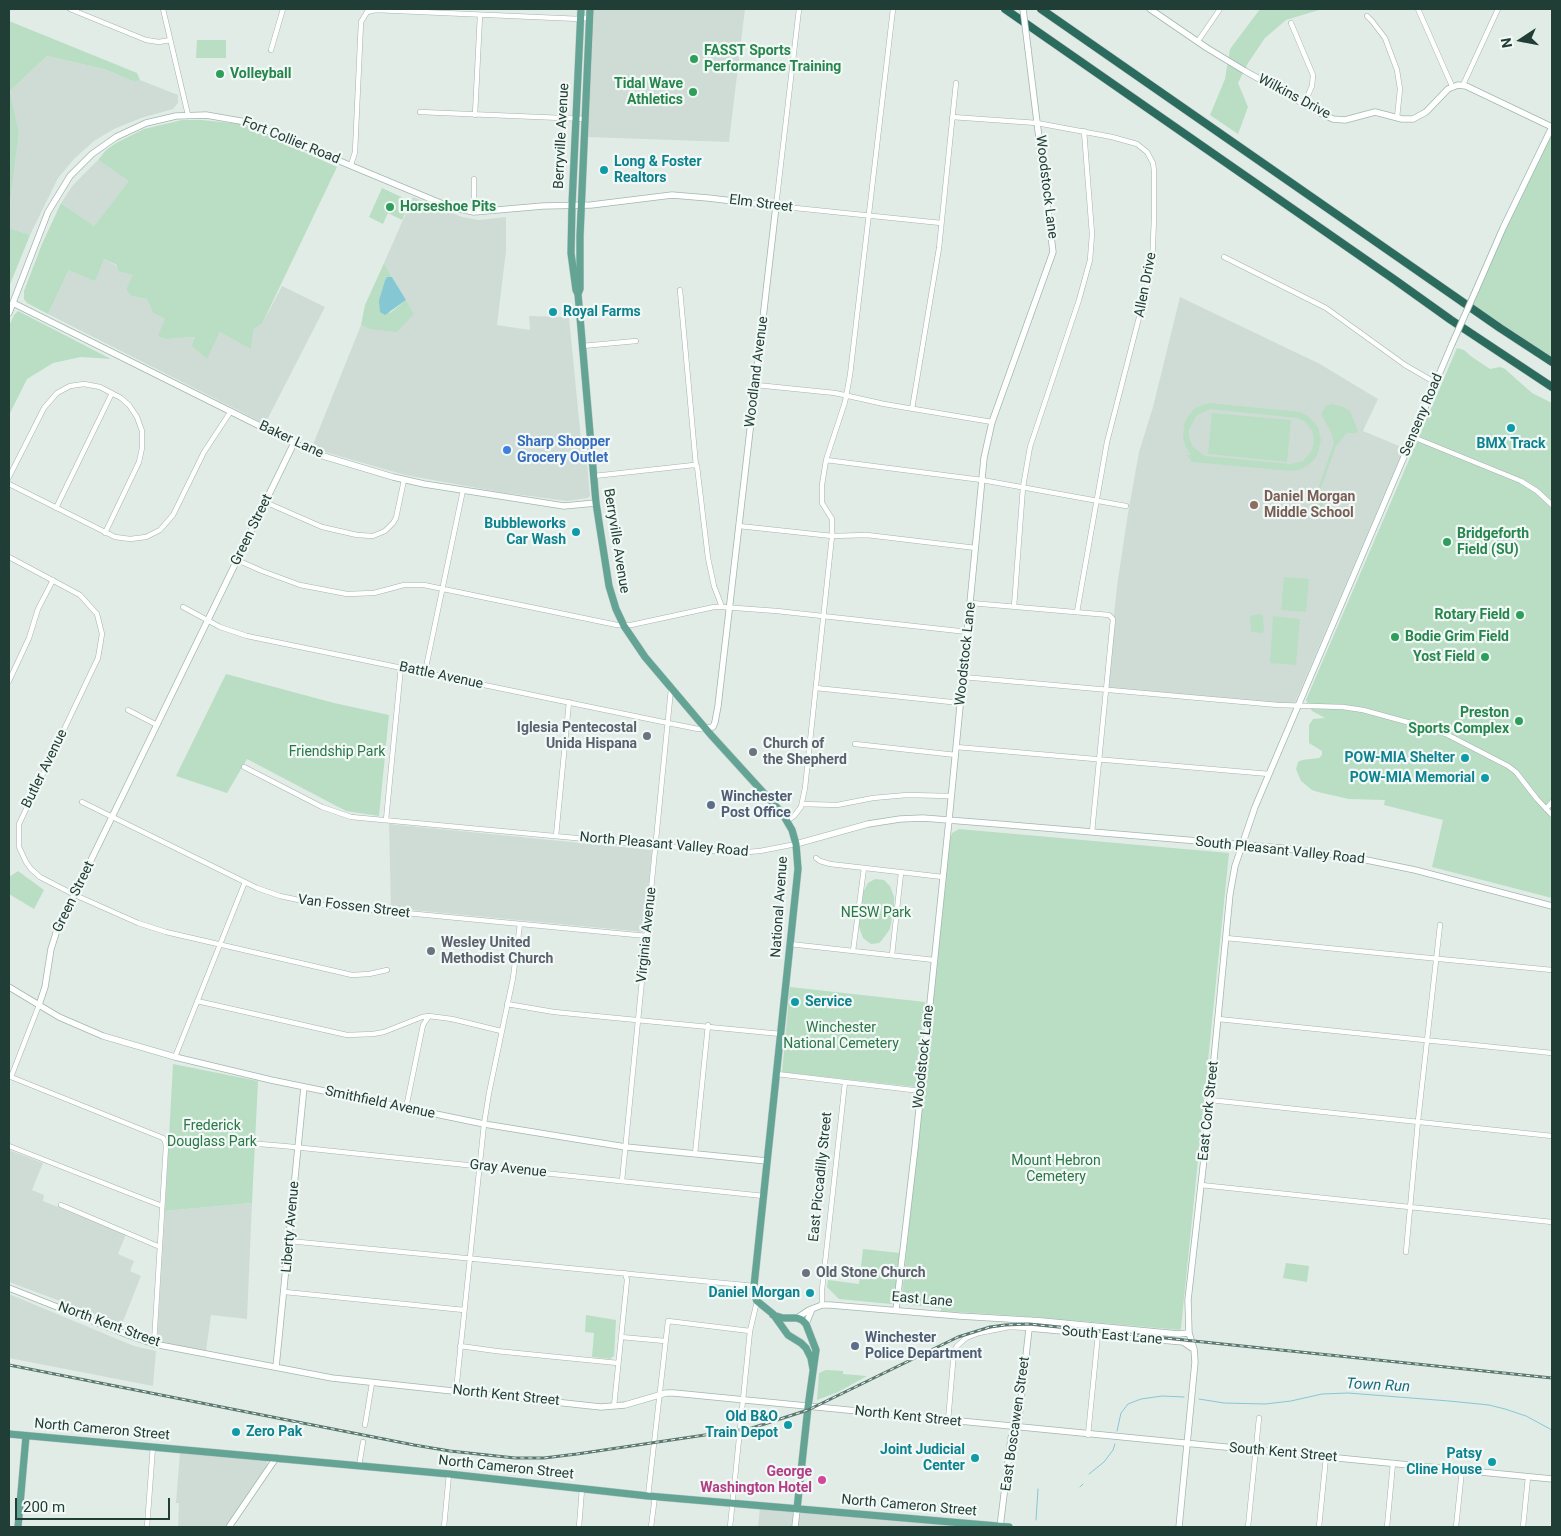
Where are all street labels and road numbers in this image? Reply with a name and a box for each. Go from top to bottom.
street label: Wilkins Drive [1255,71,1333,123]
street label: Berryville Avenue [551,83,573,189]
street label: Fort Collier Road [240,114,342,168]
street label: Woodstock Lane [1031,134,1061,240]
street label: Elm Street [728,192,794,216]
street label: Allen Drive [1131,251,1161,319]
street label: Woodland Avenue [742,315,772,429]
street label: Senseny Road [1397,371,1447,459]
street label: Baker Lane [256,418,326,462]
street label: Berryville Avenue [599,487,633,595]
street label: Green Street [228,492,276,568]
street label: Woodstock Lane [952,601,980,707]
street label: Battle Avenue [397,659,485,693]
street label: Butler Avenue [19,727,71,811]
street label: North Pleasant Valley Road [579,829,749,861]
street label: South Pleasant Valley Road [1194,834,1366,868]
street label: National Avenue [768,856,792,958]
street label: Green Street [50,859,98,935]
street label: Virginia Avenue [634,886,660,984]
street label: Van Fossen Street [297,892,411,922]
street label: Woodstock Lane [910,1004,938,1110]
street label: East Cork Street [1195,1060,1223,1162]
street label: Smithfield Avenue [323,1083,437,1123]
street label: East Piccadilly Street [806,1111,836,1243]
street label: Gray Avenue [469,1157,547,1181]
street label: Liberty Avenue [279,1181,303,1273]
street label: East Lane [891,1289,953,1311]
street label: North Kent Street [56,1299,162,1351]
street label: South East Lane [1061,1323,1163,1349]
street label: East Boscawen Street [998,1356,1034,1492]
street label: North Kent Street [452,1382,560,1410]
street label: North Kent Street [854,1403,962,1431]
street label: North Cameron Street [34,1416,170,1444]
street label: South Kent Street [1228,1440,1338,1466]
street label: North Cameron Street [438,1453,574,1483]
street label: North Cameron Street [841,1492,977,1520]

